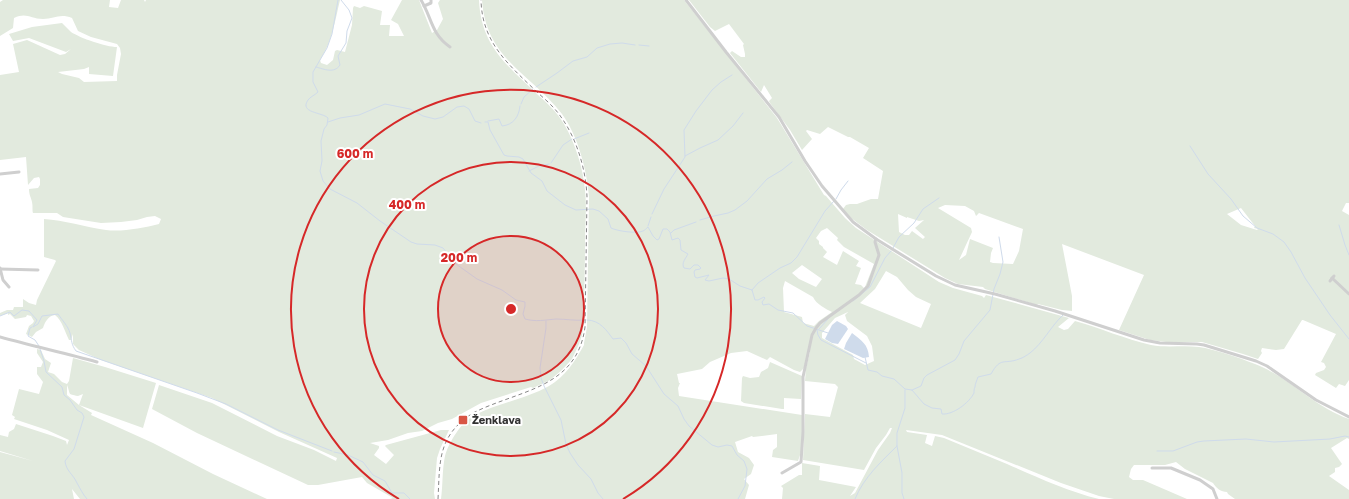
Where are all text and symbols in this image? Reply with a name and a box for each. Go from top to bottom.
text: 600 m [337,146,373,161]
text: 400 m [389,197,425,212]
text: 200 m [441,250,477,265]
centre of rings [504,302,518,316]
place label: Ženklava [472,413,521,426]
marker: Ženklava [457,414,469,426]

